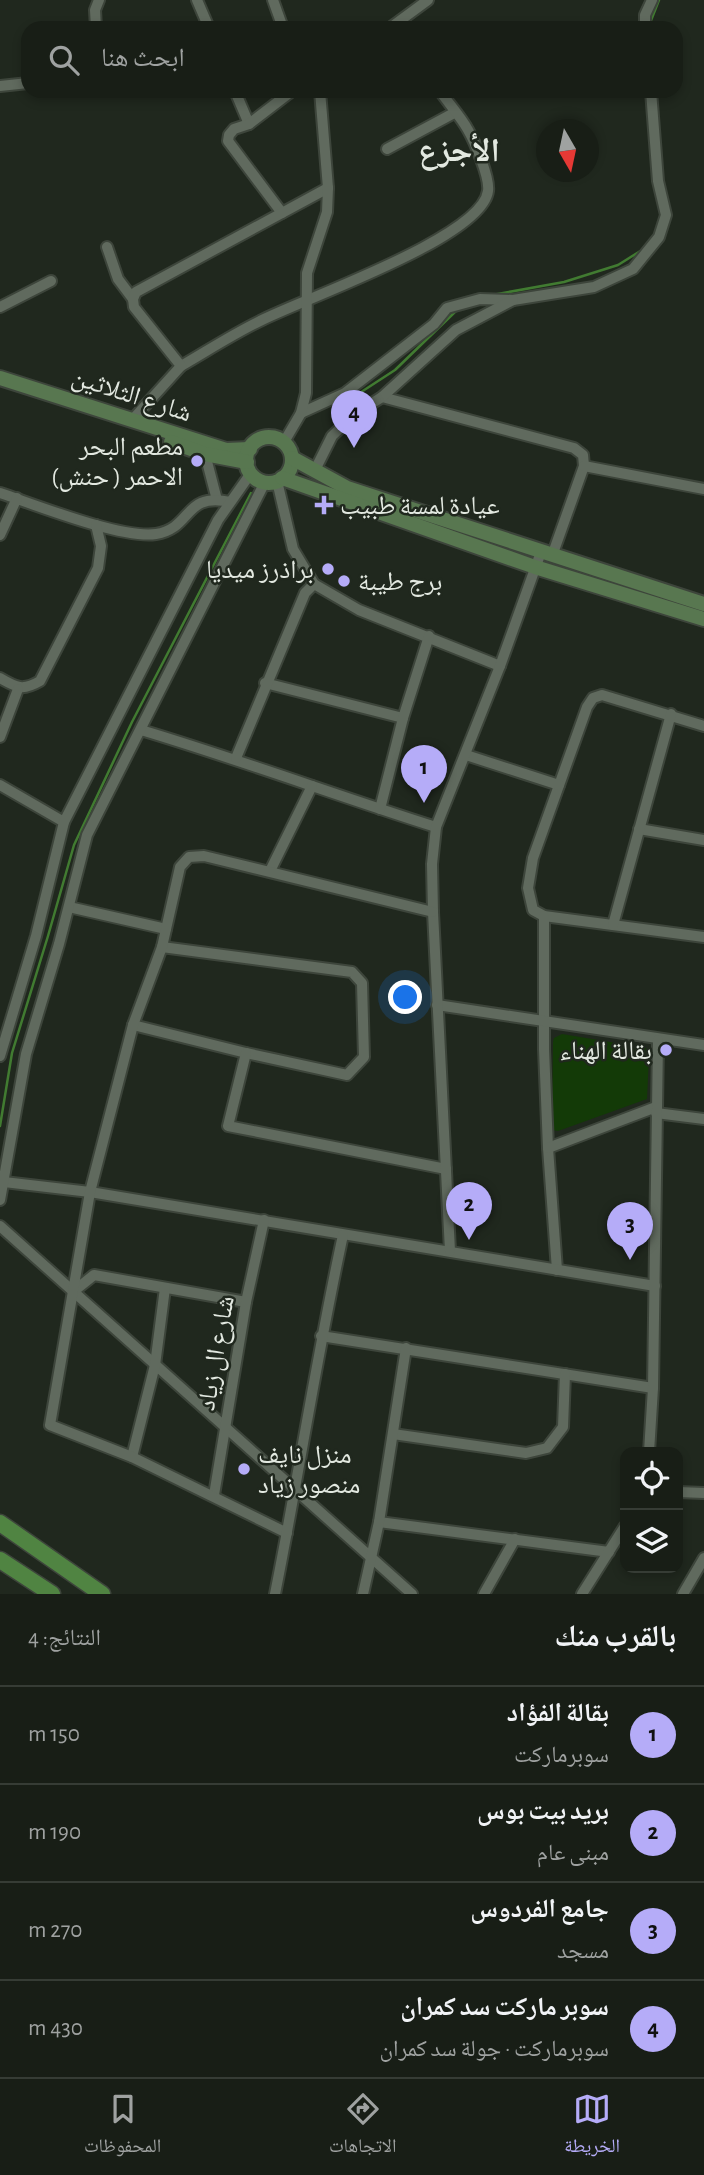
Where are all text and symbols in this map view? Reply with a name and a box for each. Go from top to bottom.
search box [21,21,683,98]
icon: search [45,41,83,79]
text: ابحث هنا [101,45,185,71]
north arrow [536,119,599,182]
district label: الأجزع [418,132,500,171]
street label: شارع الثلاثين [68,363,195,428]
pin: 4 [331,390,377,448]
place label: مطعم البحر الاحمر ( حنش) [51,434,183,492]
marker: مطعم البحر الاحمر ( حنش) [189,453,205,469]
place label: عيادة لمسة طبيب [340,493,500,520]
marker: عيادة لمسة طبيب [314,495,334,515]
place label: براذرز ميديا [206,557,314,584]
marker: براذرز ميديا [320,561,336,577]
place label: برج طيبة [358,569,442,597]
marker: برج طيبة [336,573,352,589]
pin: 1 [401,745,447,803]
your location [388,980,422,1014]
place label: بقالة الهناء [560,1038,652,1065]
marker: بقالة الهناء [658,1042,674,1058]
pin: 2 [446,1182,492,1240]
pin: 3 [607,1202,653,1260]
street label: شارع ال زياد [193,1294,241,1413]
place label: منزل نايف منصور زياد [258,1442,360,1499]
map controls [620,1447,683,1573]
button: locate [620,1447,683,1510]
marker: منزل نايف منصور زياد [236,1461,252,1477]
button: layers [620,1510,683,1573]
text: بالقرب منك [554,1622,676,1652]
text: النتائج: 4 [28,1627,101,1650]
text: بقالة الفؤاد [507,1700,609,1726]
text: 150 m [28,1723,80,1746]
text: 1 [649,1723,657,1746]
text: سوبرماركت [514,1744,609,1767]
text: بريد بيت بوس [477,1798,609,1824]
text: 190 m [28,1821,81,1844]
text: 2 [648,1821,658,1844]
text: مبنى عام [537,1842,609,1865]
text: جامع الفردوس [470,1896,609,1922]
text: 270 m [28,1919,82,1942]
text: 3 [648,1919,658,1942]
text: مسجد [557,1940,609,1963]
text: سوبر ماركت سد كمران [400,1994,609,2020]
text: 430 m [28,2017,83,2040]
text: 4 [647,2017,659,2040]
text: سوبرماركت · جولة سد كمران [380,2038,609,2061]
tab: المحفوظات [84,2090,161,2164]
tab: الاتجاهات [329,2090,396,2164]
tab: الخريطة [564,2090,620,2164]

